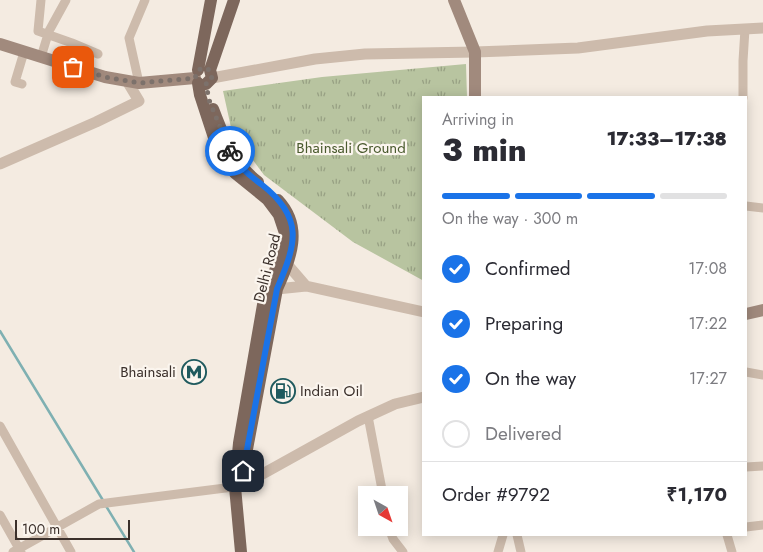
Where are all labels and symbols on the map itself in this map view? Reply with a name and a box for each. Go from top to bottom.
pin [52,46,94,88]
courier [205,126,255,176]
park label: Bhainsali Ground [296,137,406,159]
street label: Delhi Road [248,231,286,305]
metro station icon: Bhainsali [181,359,207,385]
place label: Bhainsali [120,361,176,383]
fuel station icon: Indian Oil [270,378,296,404]
place label: Indian Oil [300,380,363,402]
pin [222,450,264,492]
north arrow [358,486,408,536]
scale bar [15,517,130,540]

